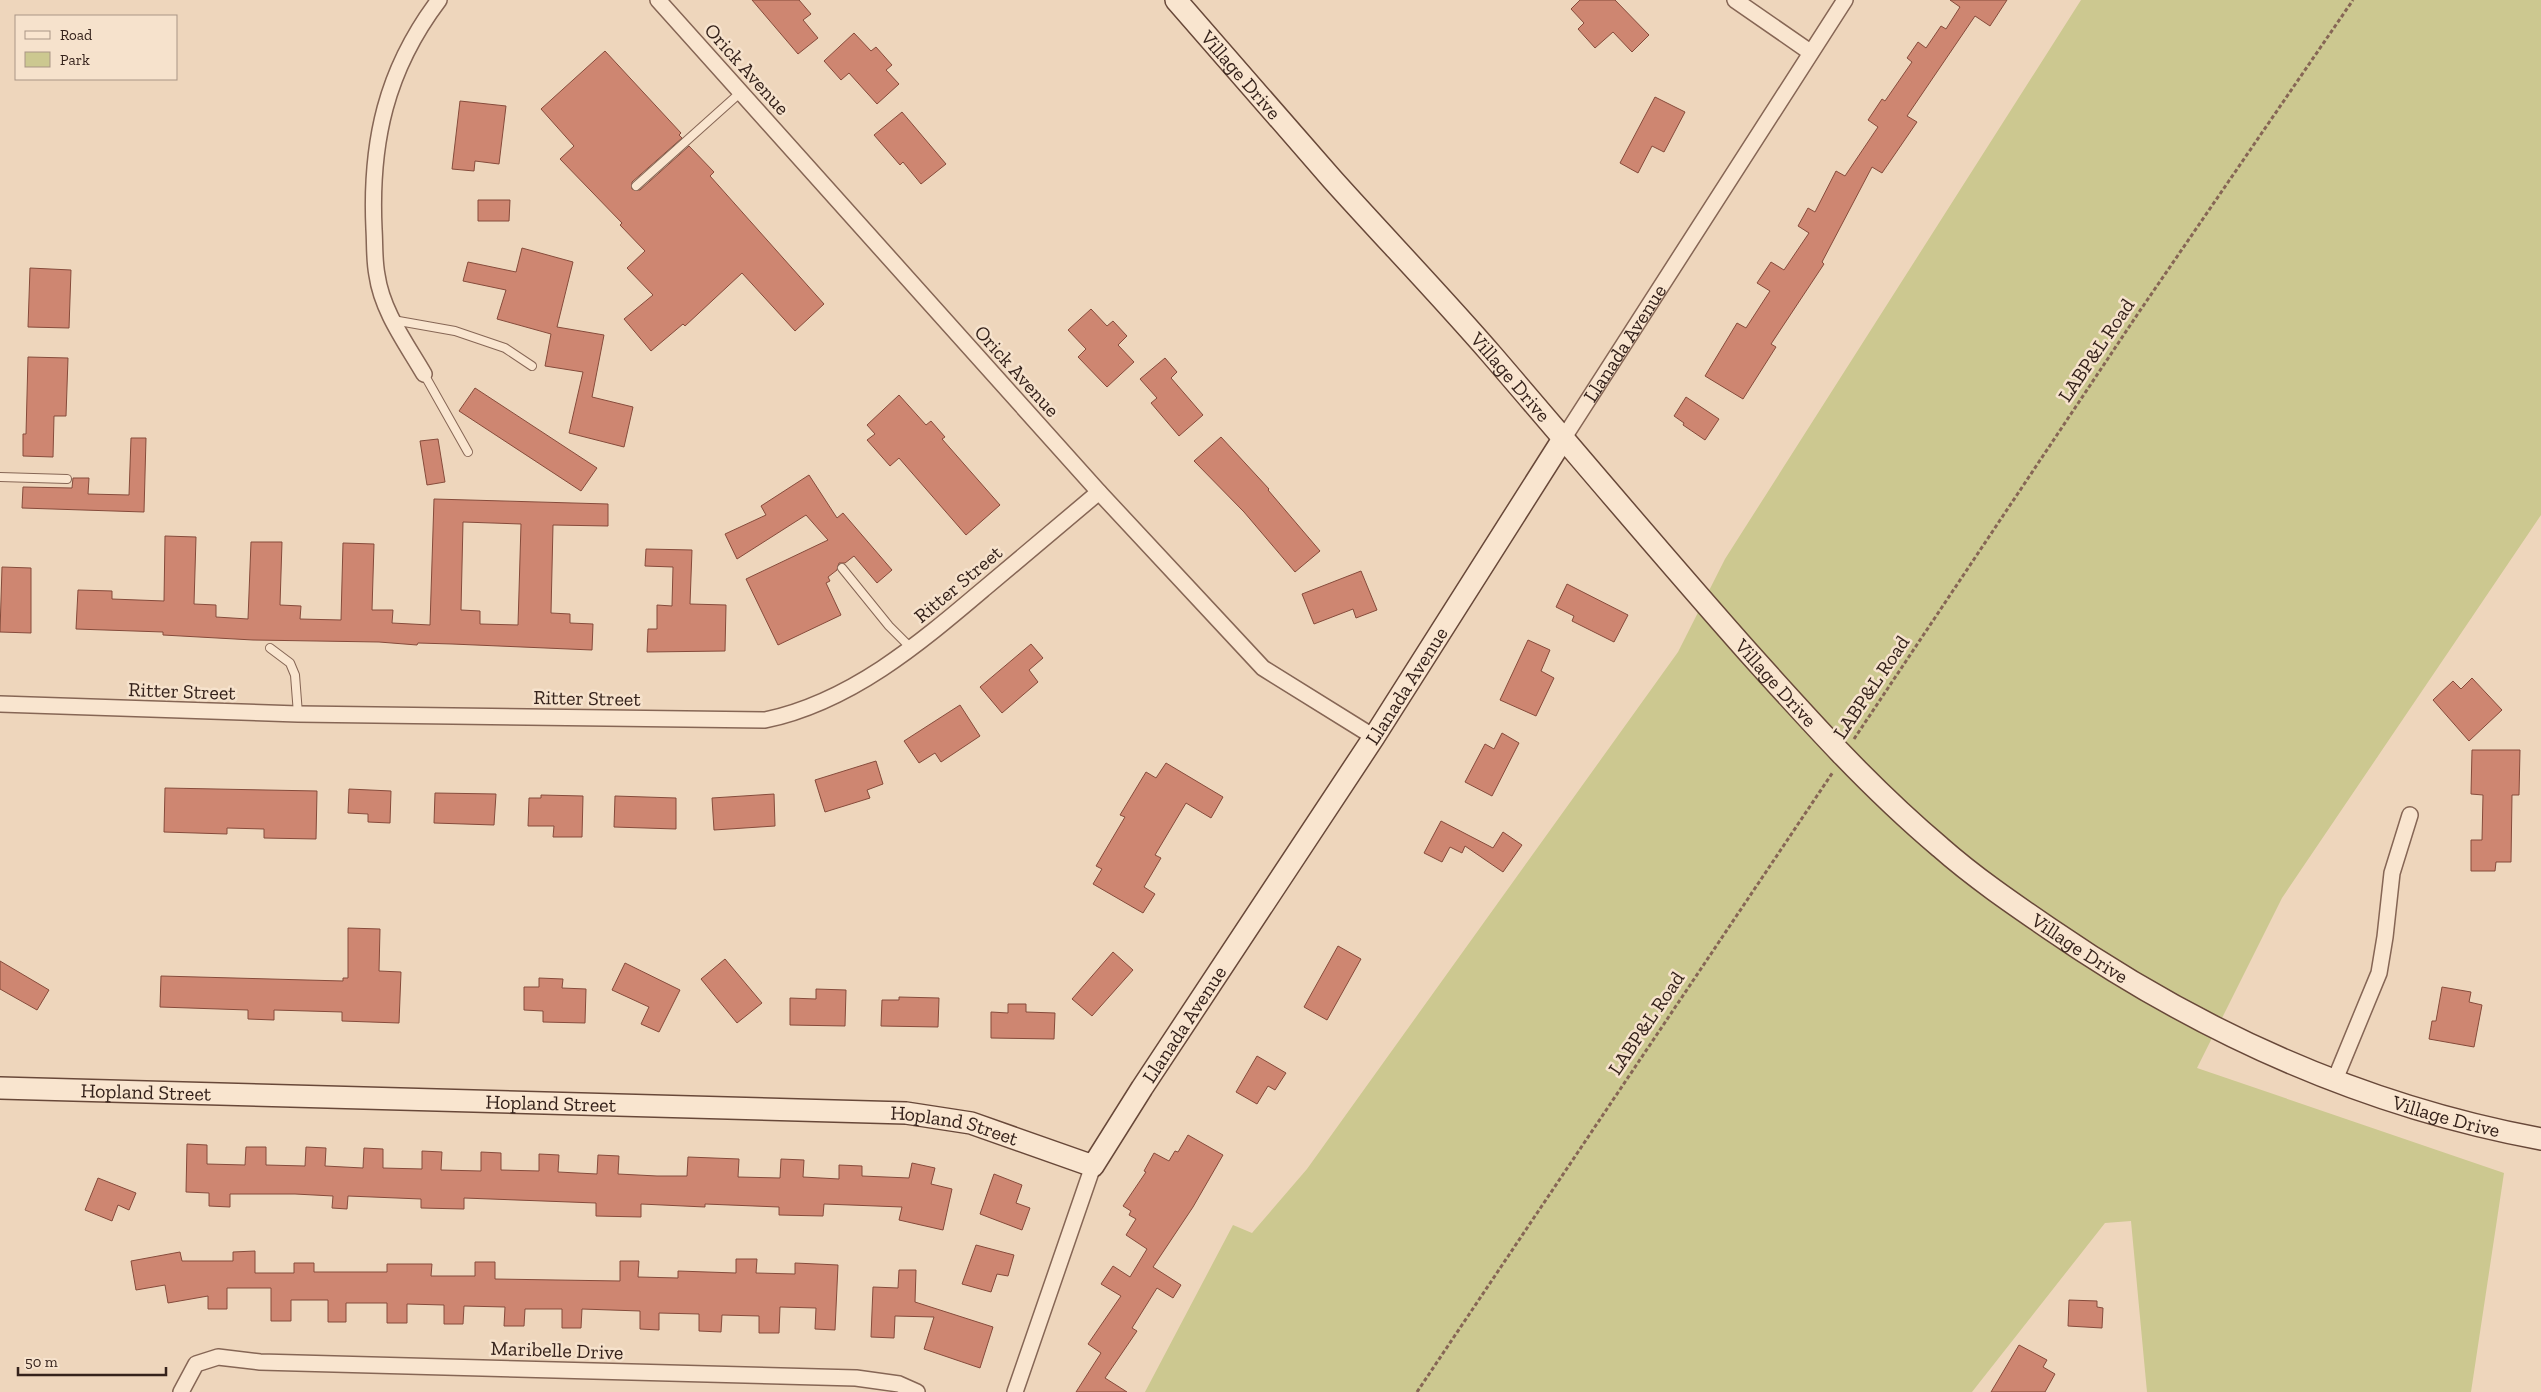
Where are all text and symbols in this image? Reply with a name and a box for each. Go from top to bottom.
legend [15,15,178,80]
street label: Orick Avenue [699,18,795,120]
street label: Village Drive [1195,24,1286,124]
text: Road [60,26,93,44]
text: Park [60,51,90,69]
street label: Llanada Avenue [1578,280,1671,406]
street label: LABP&L Road [2053,294,2139,406]
street label: Orick Avenue [969,320,1065,422]
street label: Village Drive [1465,326,1556,427]
street label: Ritter Street [909,540,1007,628]
street label: Llanada Avenue [1360,622,1453,749]
street label: LABP&L Road [1828,631,1914,743]
street label: Village Drive [1729,633,1822,732]
street label: Ritter Street [128,677,237,705]
street label: Ritter Street [533,685,642,711]
street label: Village Drive [2026,907,2132,988]
street label: Llanada Avenue [1137,961,1231,1087]
street label: LABP&L Road [1603,967,1689,1079]
street label: Hopland Street [80,1078,212,1106]
street label: Hopland Street [485,1089,617,1117]
street label: Village Drive [2388,1089,2502,1142]
street label: Hopland Street [890,1101,1022,1151]
street label: Maribelle Drive [490,1336,624,1364]
scale bar [18,1344,165,1376]
text: 50 m [25,1353,58,1371]

